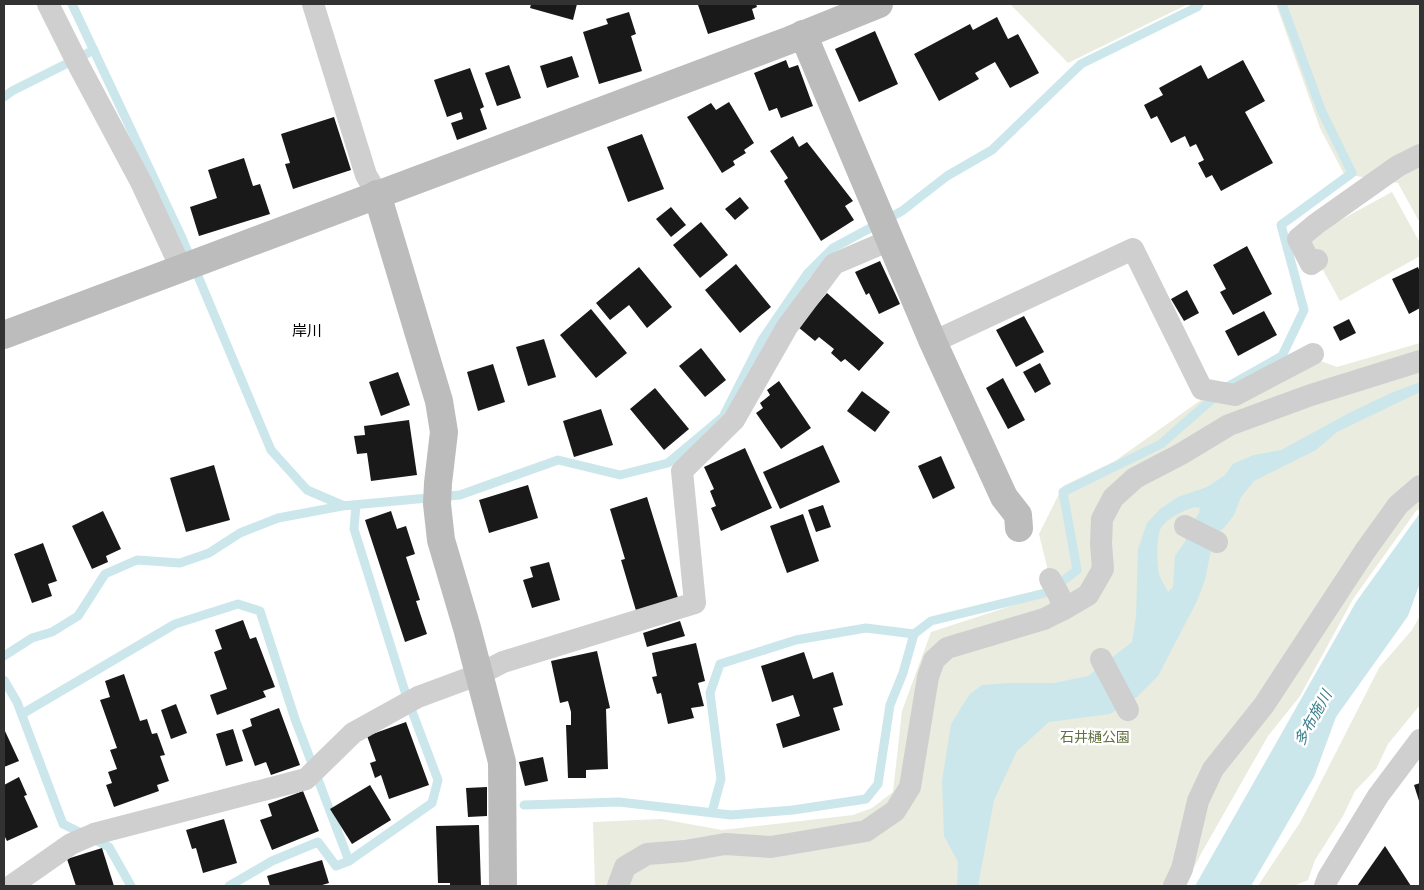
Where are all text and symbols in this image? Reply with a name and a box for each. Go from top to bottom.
district label: 岸川 [292,322,322,340]
water label: 多布施川 [1291,686,1336,749]
park label: 石井樋公園 [1060,729,1130,746]

